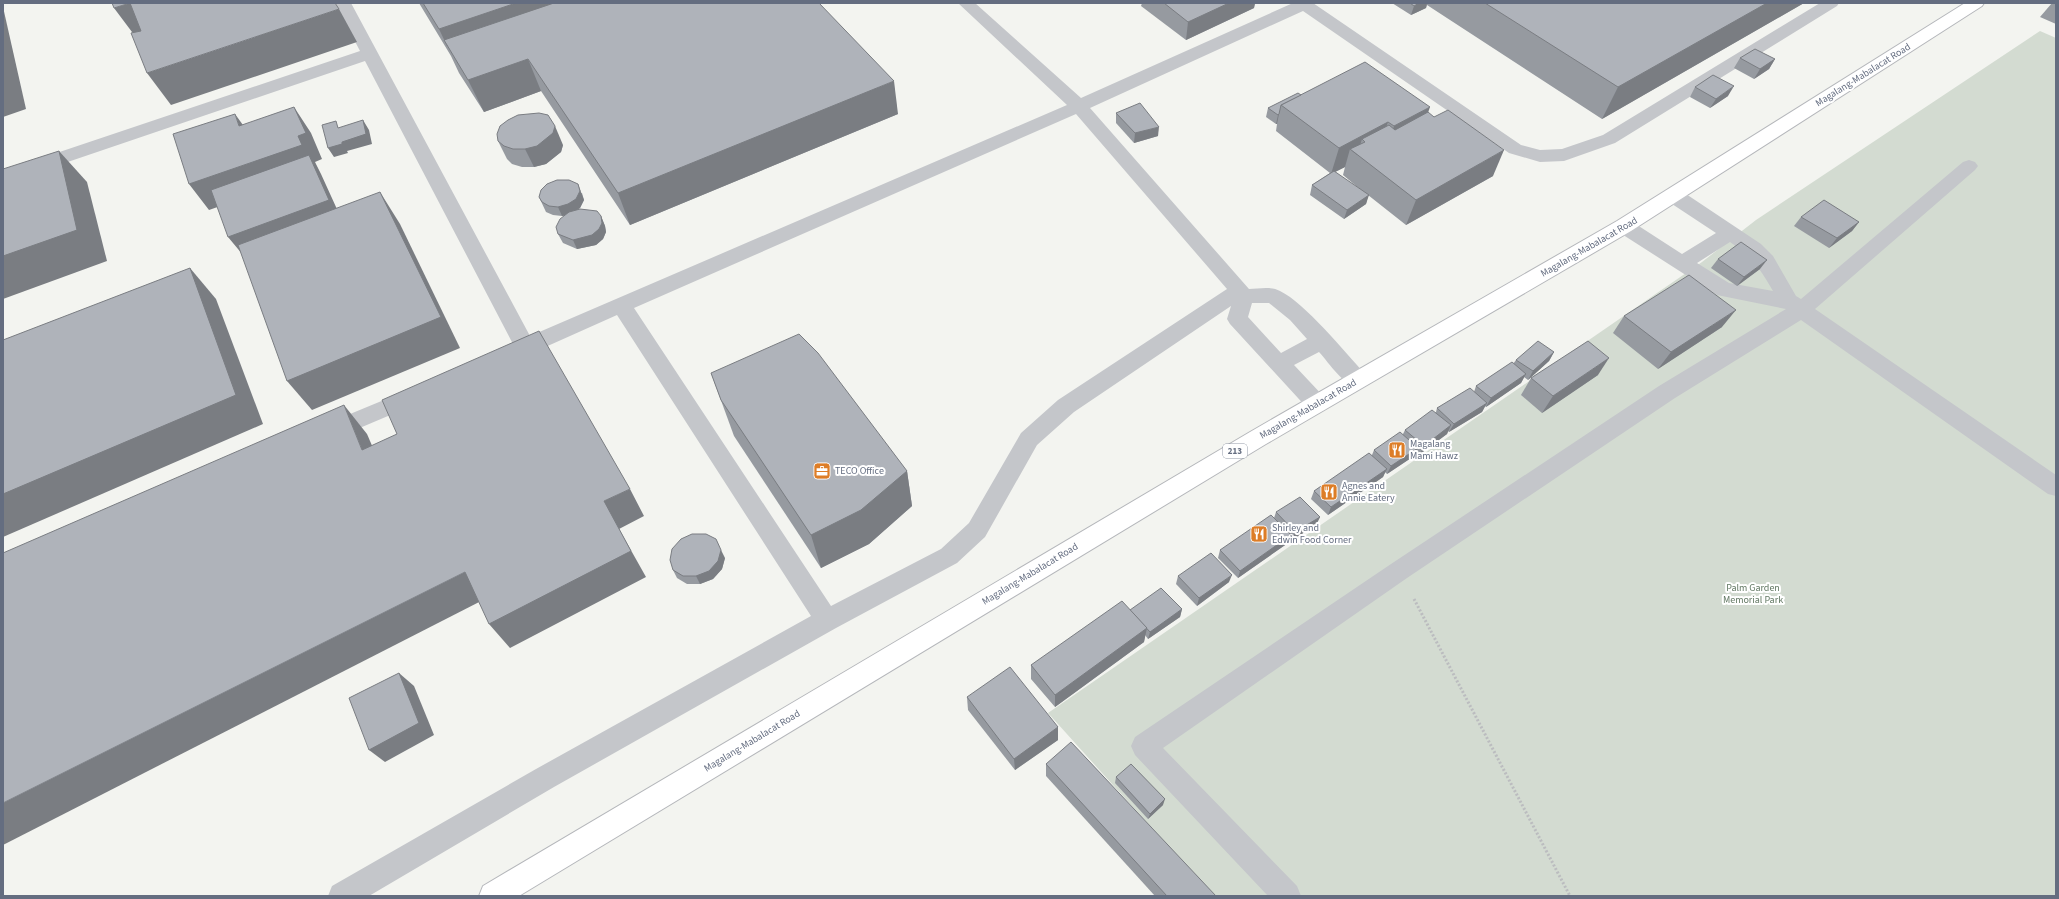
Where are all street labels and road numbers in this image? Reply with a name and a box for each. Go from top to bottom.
street label: Magalang-Mabalacat Road [1813,40,1913,110]
street label: Magalang-Mabalacat Road [1538,213,1640,281]
street label: Magalang-Mabalacat Road [1257,375,1359,443]
road number: 213 [1223,444,1247,458]
street label: Magalang-Mabalacat Road [979,540,1081,608]
street label: Magalang-Mabalacat Road [701,707,803,775]

